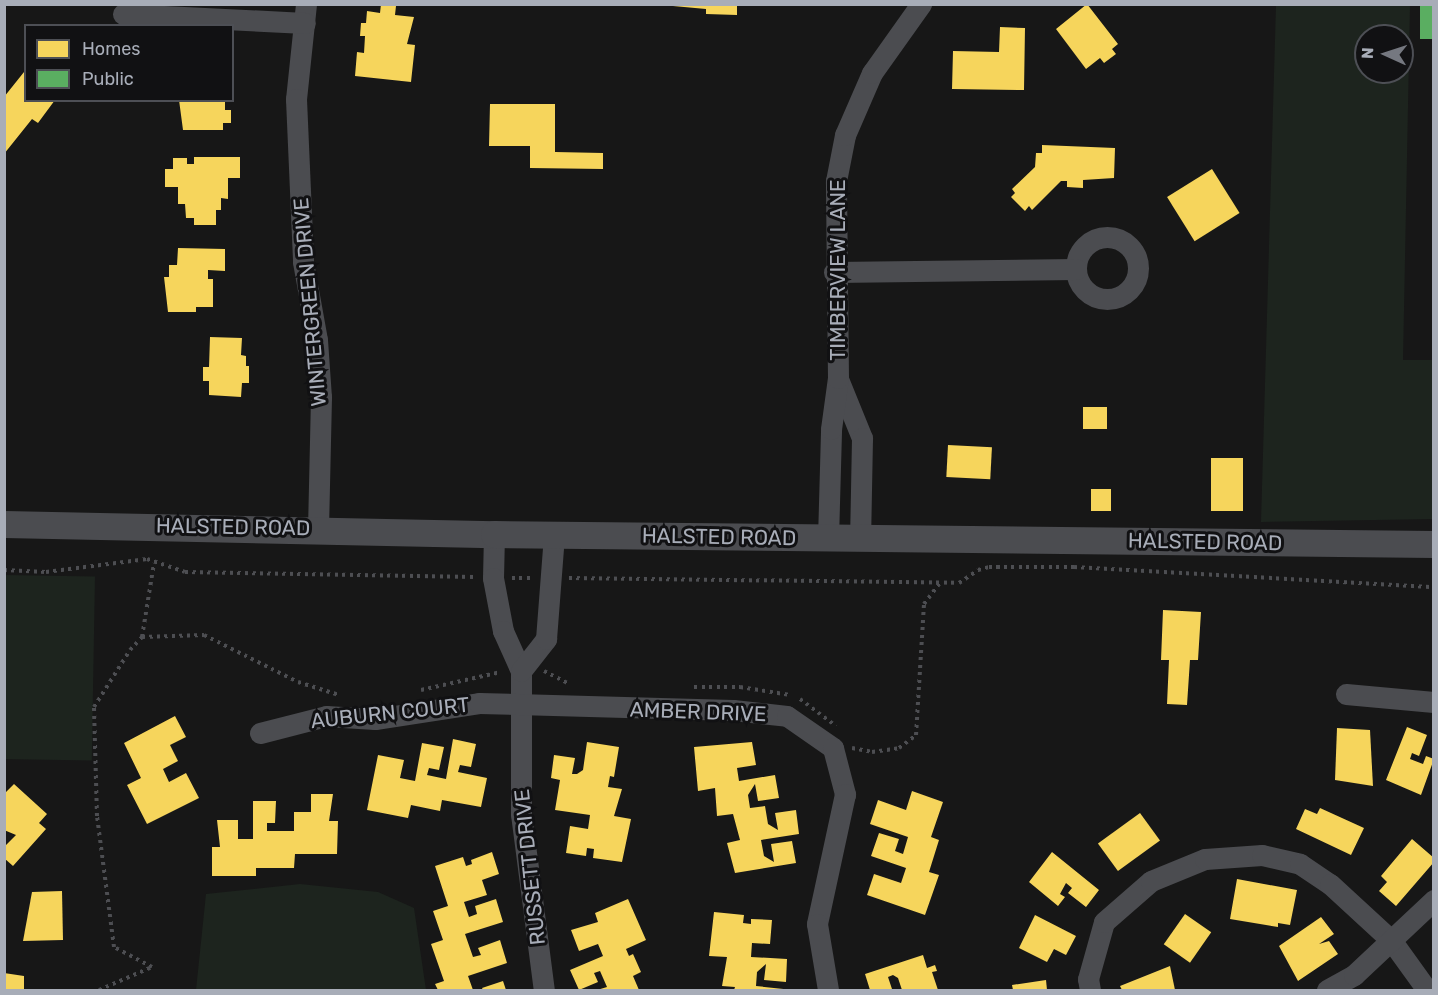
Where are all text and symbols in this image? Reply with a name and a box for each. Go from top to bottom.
legend [24,24,234,102]
north arrow [1354,24,1414,84]
text: Homes [82,38,140,60]
text: N [1358,47,1377,59]
text: Public [82,68,134,90]
street label: TIMBERVIEW LANE [825,179,851,361]
street label: WINTERGREEN DRIVE [288,197,332,407]
street label: HALSTED ROAD [156,513,310,541]
street label: HALSTED ROAD [642,523,796,551]
street label: HALSTED ROAD [1128,528,1282,556]
street label: AUBURN COURT [309,692,471,734]
street label: AMBER DRIVE [629,697,767,727]
street label: RUSSETT DRIVE [509,788,551,946]

